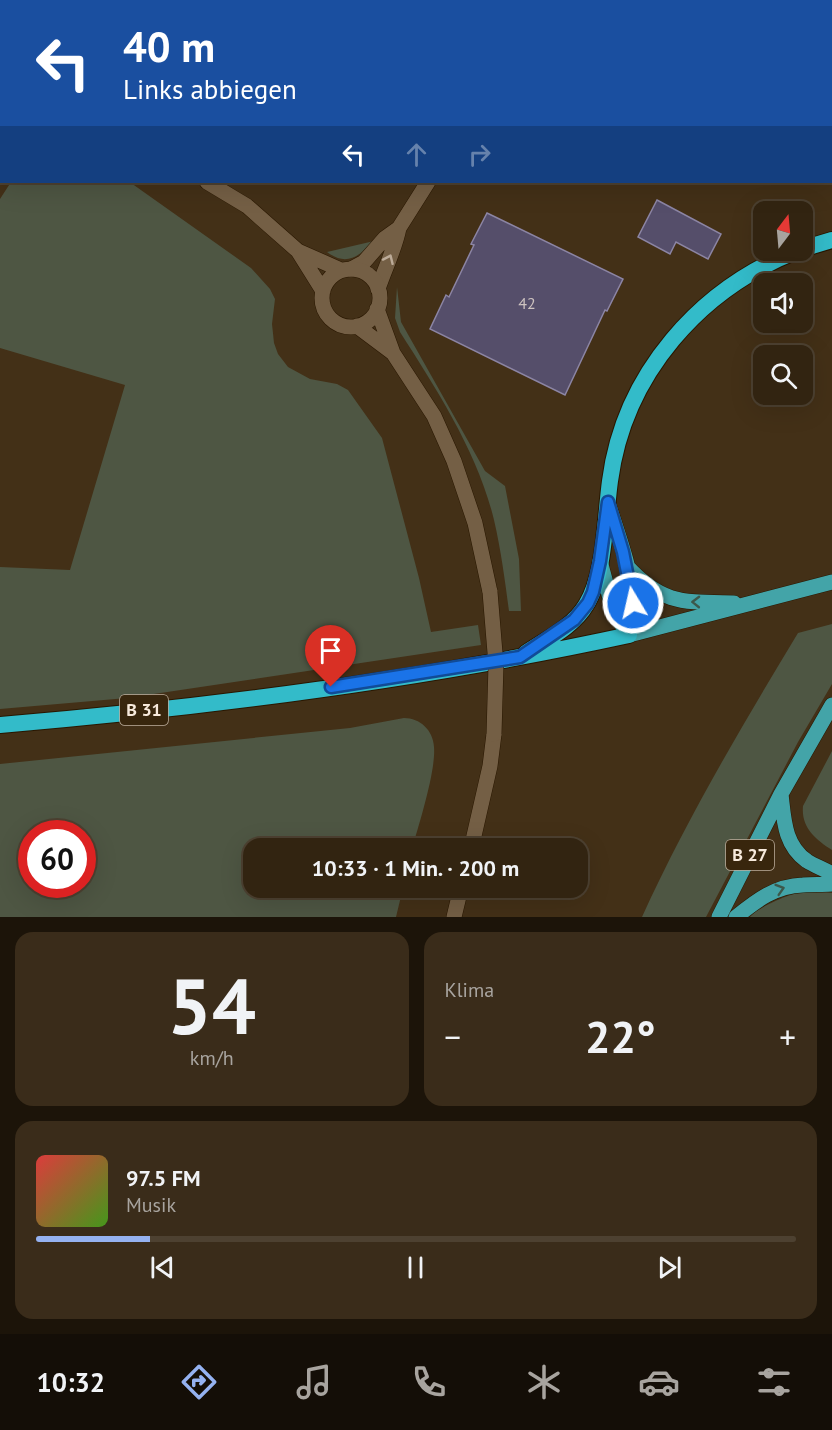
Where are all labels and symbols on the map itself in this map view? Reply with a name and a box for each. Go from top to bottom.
north arrow [753,201,813,261]
one-way arrow [382,254,394,265]
house number: 42 [518,293,536,313]
position arrow [601,571,665,635]
one-way arrow [692,596,701,609]
pin [305,625,356,687]
road number: B 31 [120,695,168,725]
speed limit sign: 60 [18,820,96,898]
road number: B 27 [726,840,774,870]
one-way arrow [774,884,785,896]

